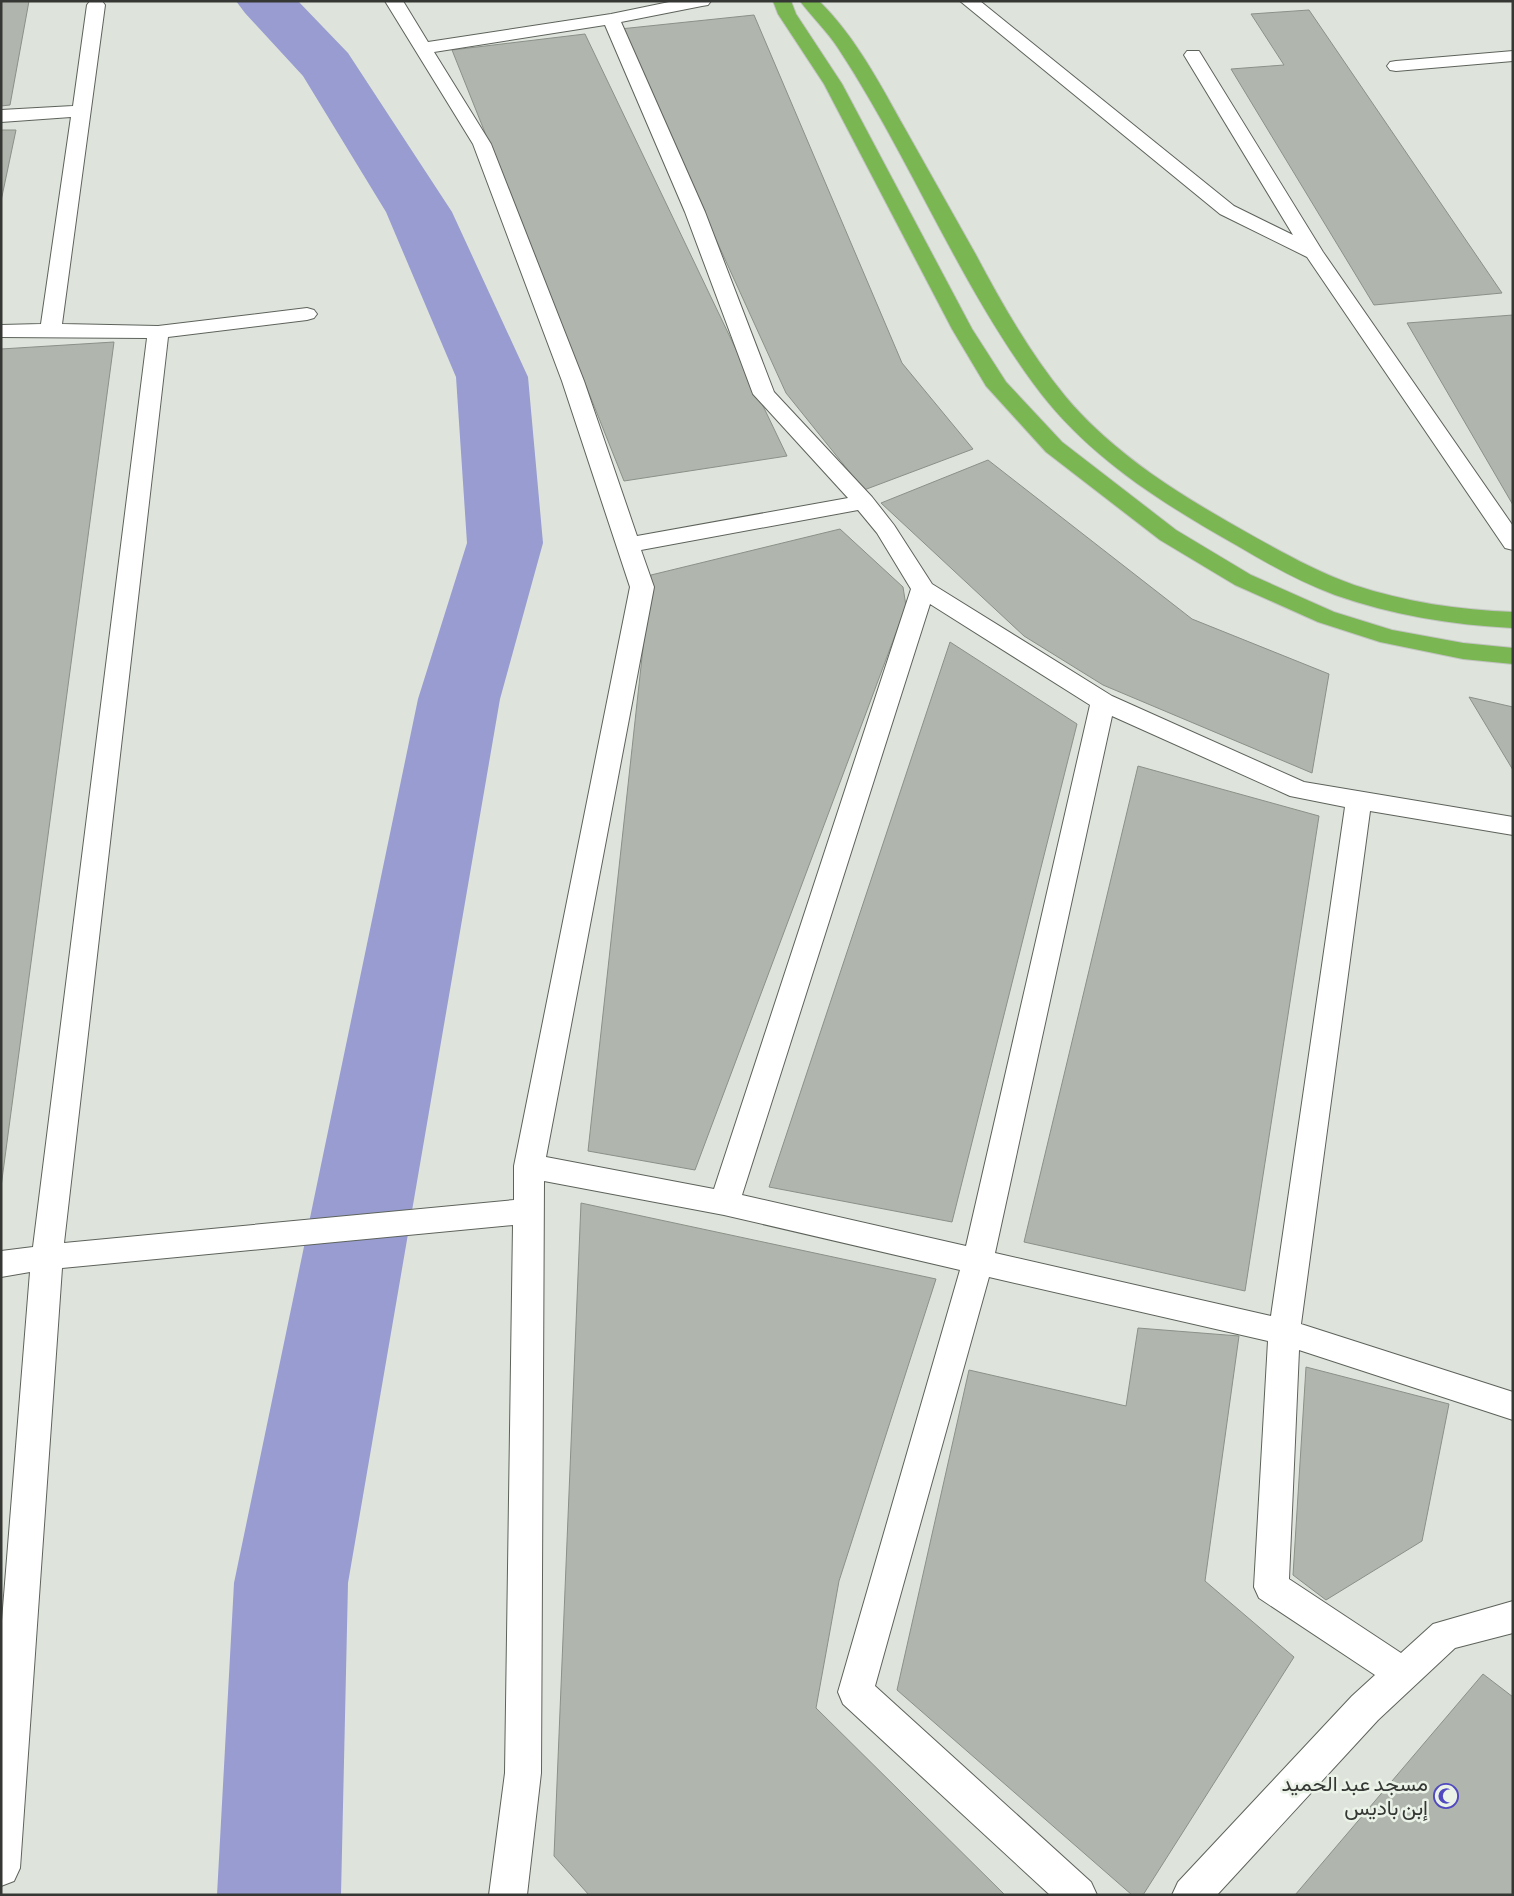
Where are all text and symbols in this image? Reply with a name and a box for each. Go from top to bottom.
place label: مسجد عبد الحميد إبن باديس [1281,1772,1428,1822]
mosque icon: مسجد عبد الحميد إبن باديس [1433,1783,1459,1809]

